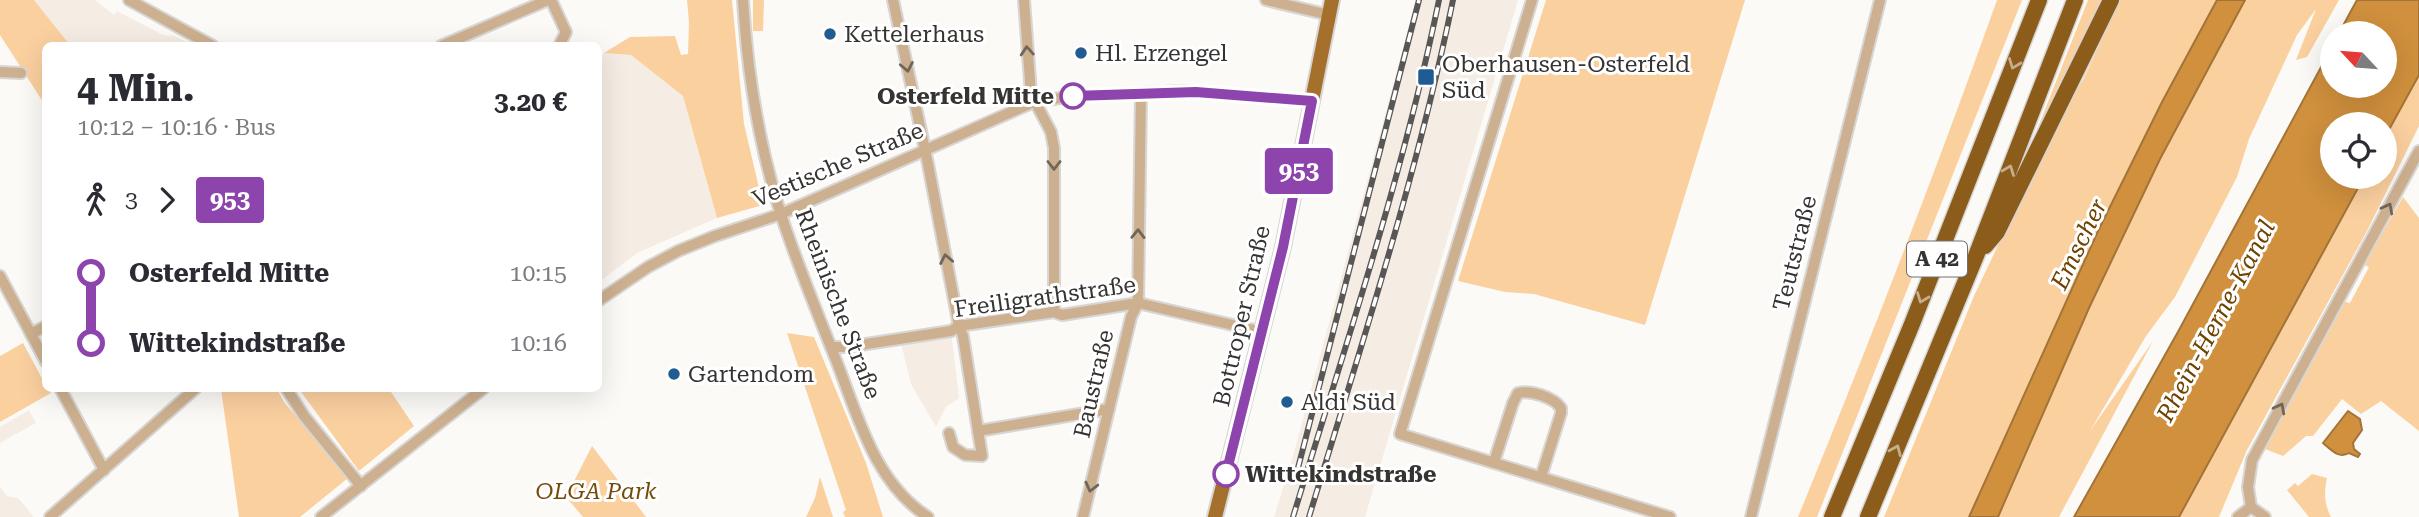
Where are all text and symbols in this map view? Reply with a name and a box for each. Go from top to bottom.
place label: Kettelerhaus [844,21,984,48]
north arrow [2320,21,2398,98]
map controls [2320,21,2397,189]
marker: Kettelerhaus [822,26,838,42]
place label: Hl. Erzengel [1095,40,1227,67]
marker: Hl. Erzengel [1073,45,1089,61]
one-way arrow [1020,46,1035,57]
place label: Oberhausen-Osterfeld Süd [1442,51,1690,104]
one-way arrow [2008,57,2022,69]
one-way arrow [898,61,913,73]
text: 4 Min. [77,66,195,110]
marker: Oberhausen-Osterfeld Süd [1416,67,1436,87]
place label: Osterfeld Mitte [877,83,1054,110]
marker: Osterfeld Mitte [1060,83,1086,109]
text: 3.20 € [494,87,567,117]
button: locate [2320,112,2397,189]
text: 10:12 – 10:16 · Bus [77,114,275,141]
street label: Vestische Straße [749,117,927,213]
line badge: 953 [1259,148,1339,194]
text: 953 [1279,157,1319,185]
one-way arrow [1046,161,1062,171]
one-way arrow [2001,164,2015,176]
icon: walk [77,181,115,219]
icon: forward [148,181,186,219]
text: 3 [125,186,138,213]
text: 953 [210,186,250,214]
street label: Teutstraße [1768,193,1822,313]
water label: Emscher [2045,194,2113,295]
one-way arrow [2380,203,2394,215]
street label: Rheinische Straße [789,205,887,403]
water label: Rhein-Herne-Kanal [2151,216,2281,427]
street label: Bottroper Straße [1208,223,1276,409]
one-way arrow [1130,229,1146,239]
road number: A 42 [1907,242,1967,276]
one-way arrow [940,253,955,265]
text: Osterfeld Mitte [129,258,329,288]
text: 10:15 [510,260,567,287]
street label: Freiligrathstraße [952,271,1138,323]
one-way arrow [1916,292,1930,304]
street label: Baustraße [1068,327,1120,441]
text: Wittekindstraße [129,328,346,358]
text: 10:16 [510,330,567,357]
place label: Gartendom [688,361,814,388]
marker: Gartendom [666,366,682,382]
place label: Aldi Süd [1301,389,1396,416]
marker: Aldi Süd [1279,394,1295,410]
one-way arrow [2272,403,2285,415]
one-way arrow [1888,444,1902,457]
marker: Wittekindstraße [1213,461,1239,487]
place label: Wittekindstraße [1245,461,1437,488]
park label: OLGA Park [536,478,657,505]
one-way arrow [1085,481,1099,493]

